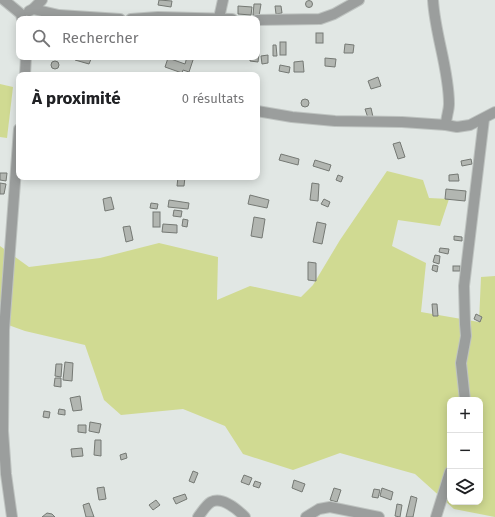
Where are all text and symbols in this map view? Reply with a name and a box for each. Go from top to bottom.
search box [16,16,260,60]
icon: search [30,27,52,49]
text: Rechercher [62,29,138,47]
text: À proximité [32,88,121,109]
text: 0 résultats [182,91,244,106]
map controls [447,397,483,505]
button: + [447,397,483,433]
button: − [447,433,483,469]
button: layers [447,469,483,505]

